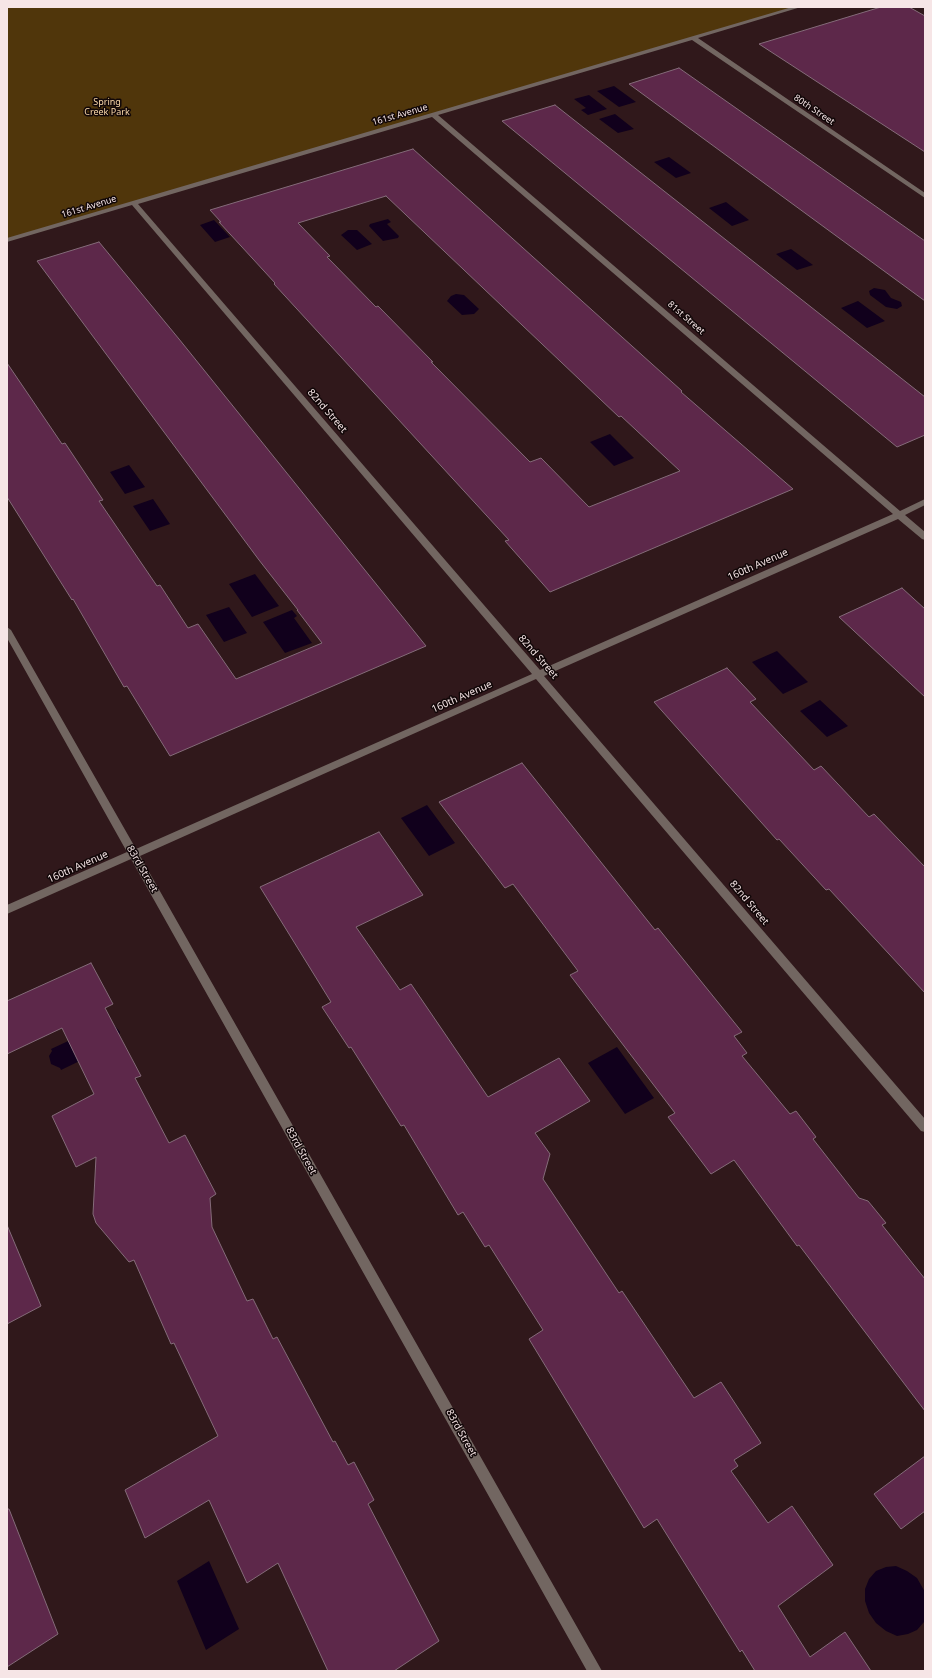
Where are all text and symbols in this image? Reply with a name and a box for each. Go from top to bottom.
street label: 80th Street [792,93,836,127]
park label: Spring Creek Park [84,97,130,118]
street label: 161st Avenue [371,102,429,128]
street label: 161st Avenue [60,194,118,220]
street label: 81st Street [665,299,707,337]
street label: 82nd Street [305,387,349,435]
street label: 160th Avenue [726,546,790,584]
street label: 82nd Street [516,633,560,681]
street label: 160th Avenue [430,678,494,716]
street label: 83rd Street [124,843,160,895]
street label: 160th Avenue [46,848,110,886]
street label: 82nd Street [727,878,771,928]
street label: 83rd Street [283,1125,319,1177]
street label: 83rd Street [443,1407,479,1459]

